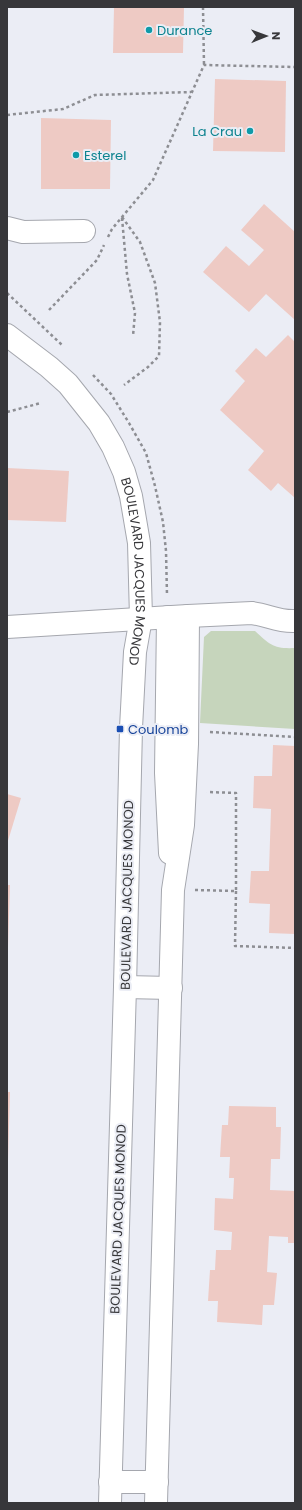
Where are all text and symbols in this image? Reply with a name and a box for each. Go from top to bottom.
north arrow [246,16,286,56]
place label: Durance [157,21,212,40]
marker: Durance [144,25,154,35]
text: N [268,32,284,40]
place label: La Crau [192,122,242,141]
marker: La Crau [245,126,255,136]
place label: Esterel [84,146,126,165]
marker: Esterel [71,150,81,160]
street label: BOULEVARD JACQUES MONOD [117,475,151,666]
place label: Coulomb [128,720,189,739]
marker: Coulomb [115,724,125,734]
street label: BOULEVARD JACQUES MONOD [116,800,138,990]
street label: BOULEVARD JACQUES MONOD [105,1124,131,1314]

